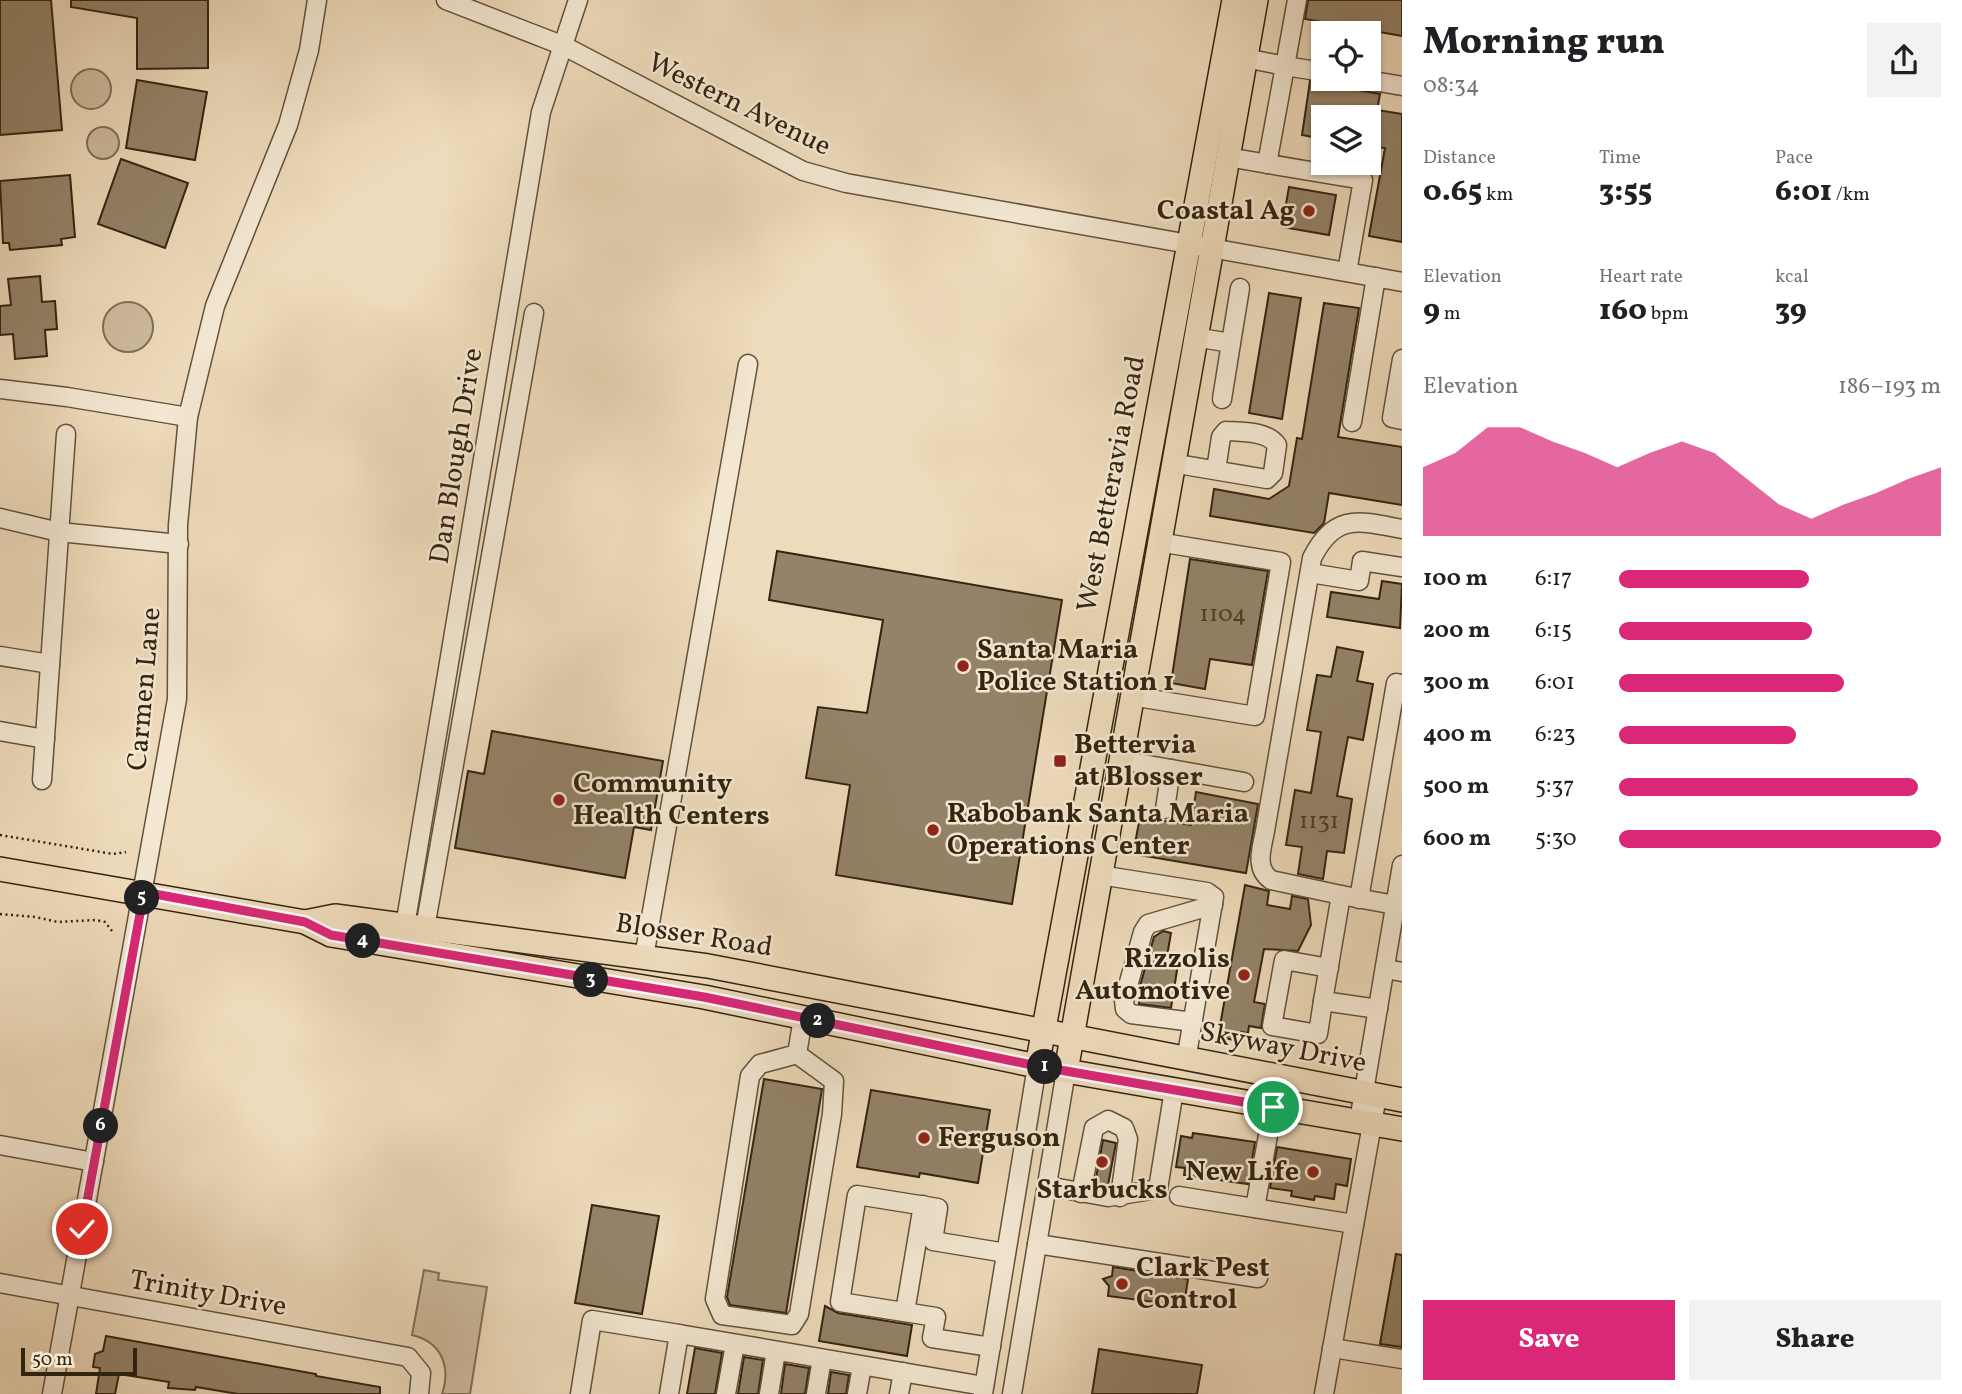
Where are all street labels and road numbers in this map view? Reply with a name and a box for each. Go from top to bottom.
street label: Western Avenue [641,44,837,166]
street label: Dan Blough Drive [421,345,493,567]
street label: West Betteravia Road [1068,352,1156,616]
street label: Carmen Lane [118,606,172,772]
street label: Blosser Road [613,904,775,968]
street label: Skyway Drive [1196,1013,1370,1083]
street label: Trinity Drive [126,1261,290,1327]

